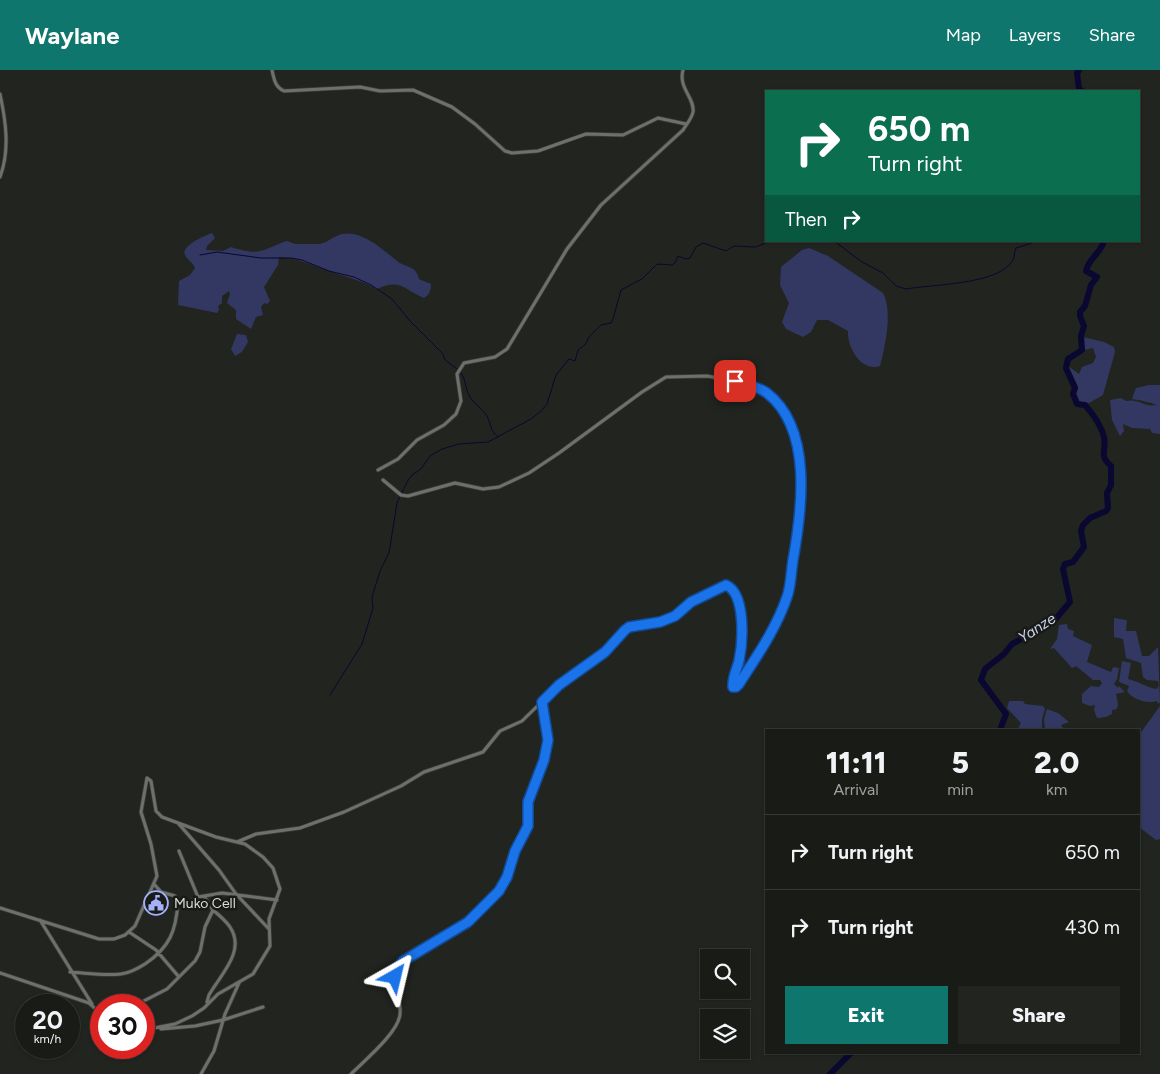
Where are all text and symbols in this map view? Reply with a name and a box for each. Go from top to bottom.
text: Waylane [25,21,120,50]
text: Map [946,24,981,46]
text: Layers [1009,24,1061,46]
text: Share [1089,24,1135,46]
text: 650 m [868,108,970,150]
icon: right [785,110,850,175]
text: Turn right [868,150,963,177]
icon: right [837,205,865,233]
text: Then [785,208,827,231]
pin [714,360,756,402]
icon: arrive [721,367,749,395]
water label: Yanze [1015,609,1059,647]
text: 11:11 [826,744,887,781]
text: 5 [952,744,969,781]
text: 2.0 [1034,744,1079,781]
text: Arrival [833,780,879,799]
text: min [947,780,973,799]
text: km [1046,780,1067,799]
icon: right [785,838,813,866]
text: Turn right [828,841,914,864]
text: 650 m [1065,841,1120,864]
public building icon: Muko Cell [143,890,169,916]
place label: Muko Cell [174,895,236,912]
icon: right [785,913,813,941]
text: Turn right [828,916,914,939]
text: 430 m [1065,916,1120,939]
map controls [700,949,750,1059]
button: search [700,949,750,999]
position arrow [368,950,420,1002]
button: Exit [785,986,948,1044]
button: Share [958,986,1120,1044]
speed limit sign: 30 [90,994,155,1059]
text: 20 [32,1005,63,1035]
button: layers [700,1009,750,1059]
text: km/h [34,1032,61,1046]

